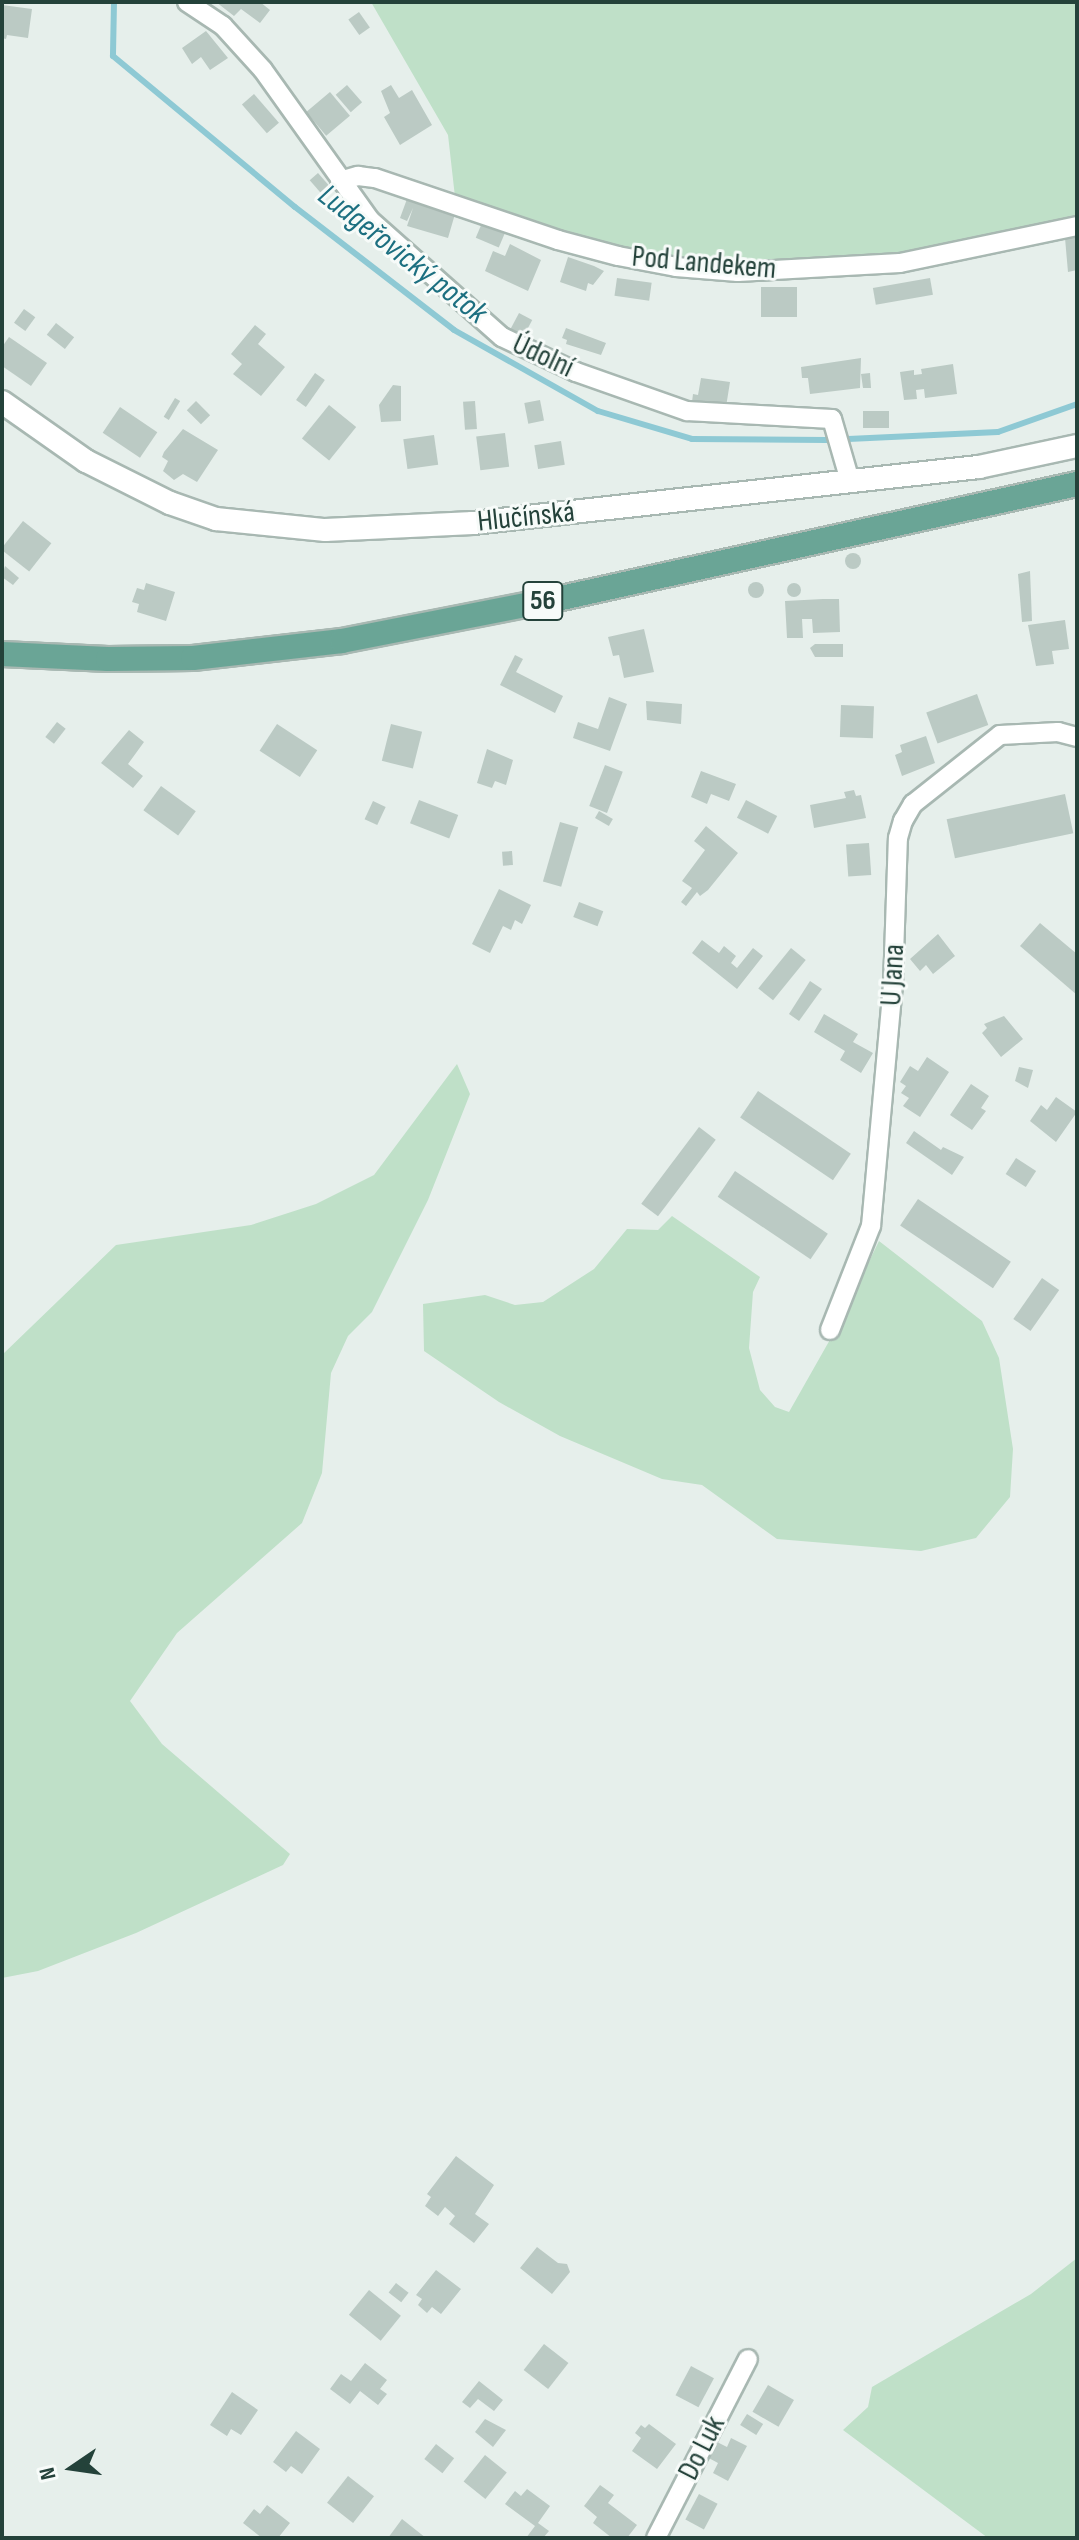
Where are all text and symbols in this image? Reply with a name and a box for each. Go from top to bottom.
water label: Ludgeřovický potok [310,177,494,333]
street label: Pod Landekem [630,239,778,287]
street label: Údolní [506,326,580,386]
street label: Hlučínská [476,494,576,540]
road number: 56 [521,577,565,625]
street label: U Jana [873,943,913,1007]
street label: Do Luk [671,2410,733,2486]
north arrow [32,2428,112,2508]
text: N [34,2465,63,2482]

